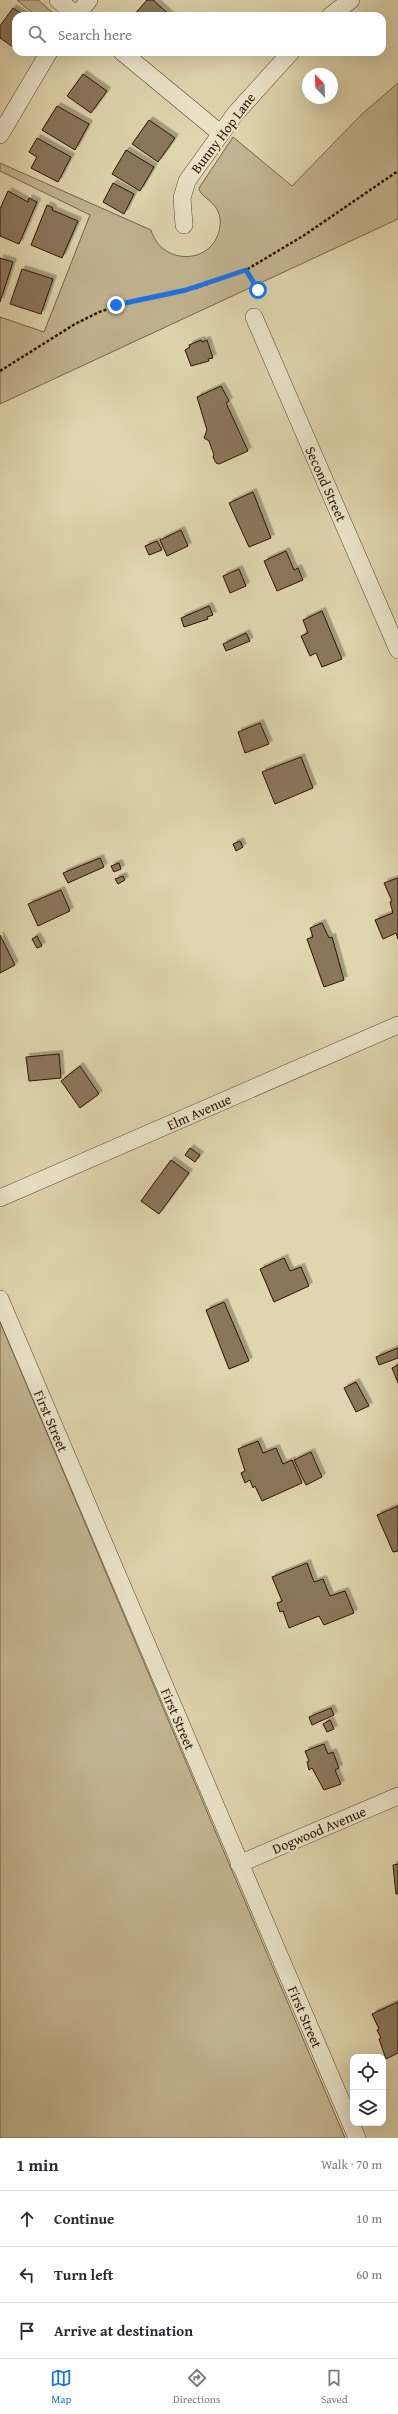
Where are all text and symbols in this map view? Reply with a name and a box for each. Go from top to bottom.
search box [12,12,386,56]
icon: search [26,23,48,45]
text: Search here [58,24,132,45]
north arrow [302,68,338,104]
street label: Bunny Hop Lane [186,88,260,177]
route start [249,281,267,299]
route end [107,296,125,314]
street label: Second Street [300,443,352,525]
street label: Elm Avenue [164,1089,235,1135]
street label: First Street [29,1387,73,1455]
street label: First Street [156,1685,200,1753]
street label: Dogwood Avenue [269,1801,369,1859]
street label: First Street [283,1983,327,2051]
map controls [350,2054,386,2126]
button: locate [350,2054,386,2090]
button: layers [350,2090,386,2126]
text: 1 min [16,2152,58,2177]
text: Walk · 70 m [321,2155,382,2174]
icon: ahead [16,2208,38,2230]
text: Continue [54,2208,115,2229]
text: 10 m [356,2209,382,2228]
icon: left [16,2264,38,2286]
text: Turn left [54,2264,113,2285]
text: 60 m [356,2265,382,2284]
icon: arrive [16,2320,38,2342]
text: Arrive at destination [54,2320,193,2341]
tab: Map [50,2367,72,2407]
tab: Directions [173,2367,220,2407]
tab: Saved [321,2367,348,2407]

